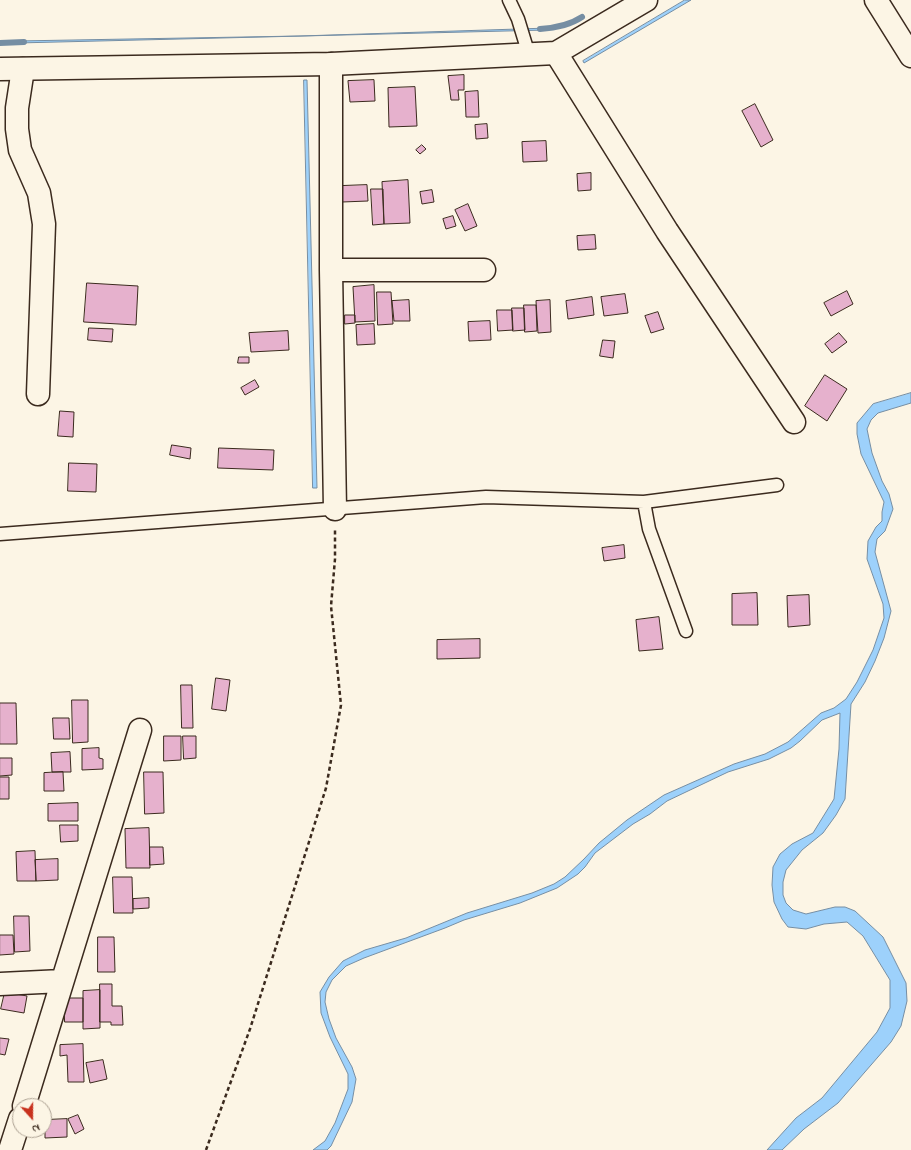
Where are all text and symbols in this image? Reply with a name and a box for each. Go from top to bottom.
north arrow [12,1098,52,1138]
text: N [30,1119,42,1137]

